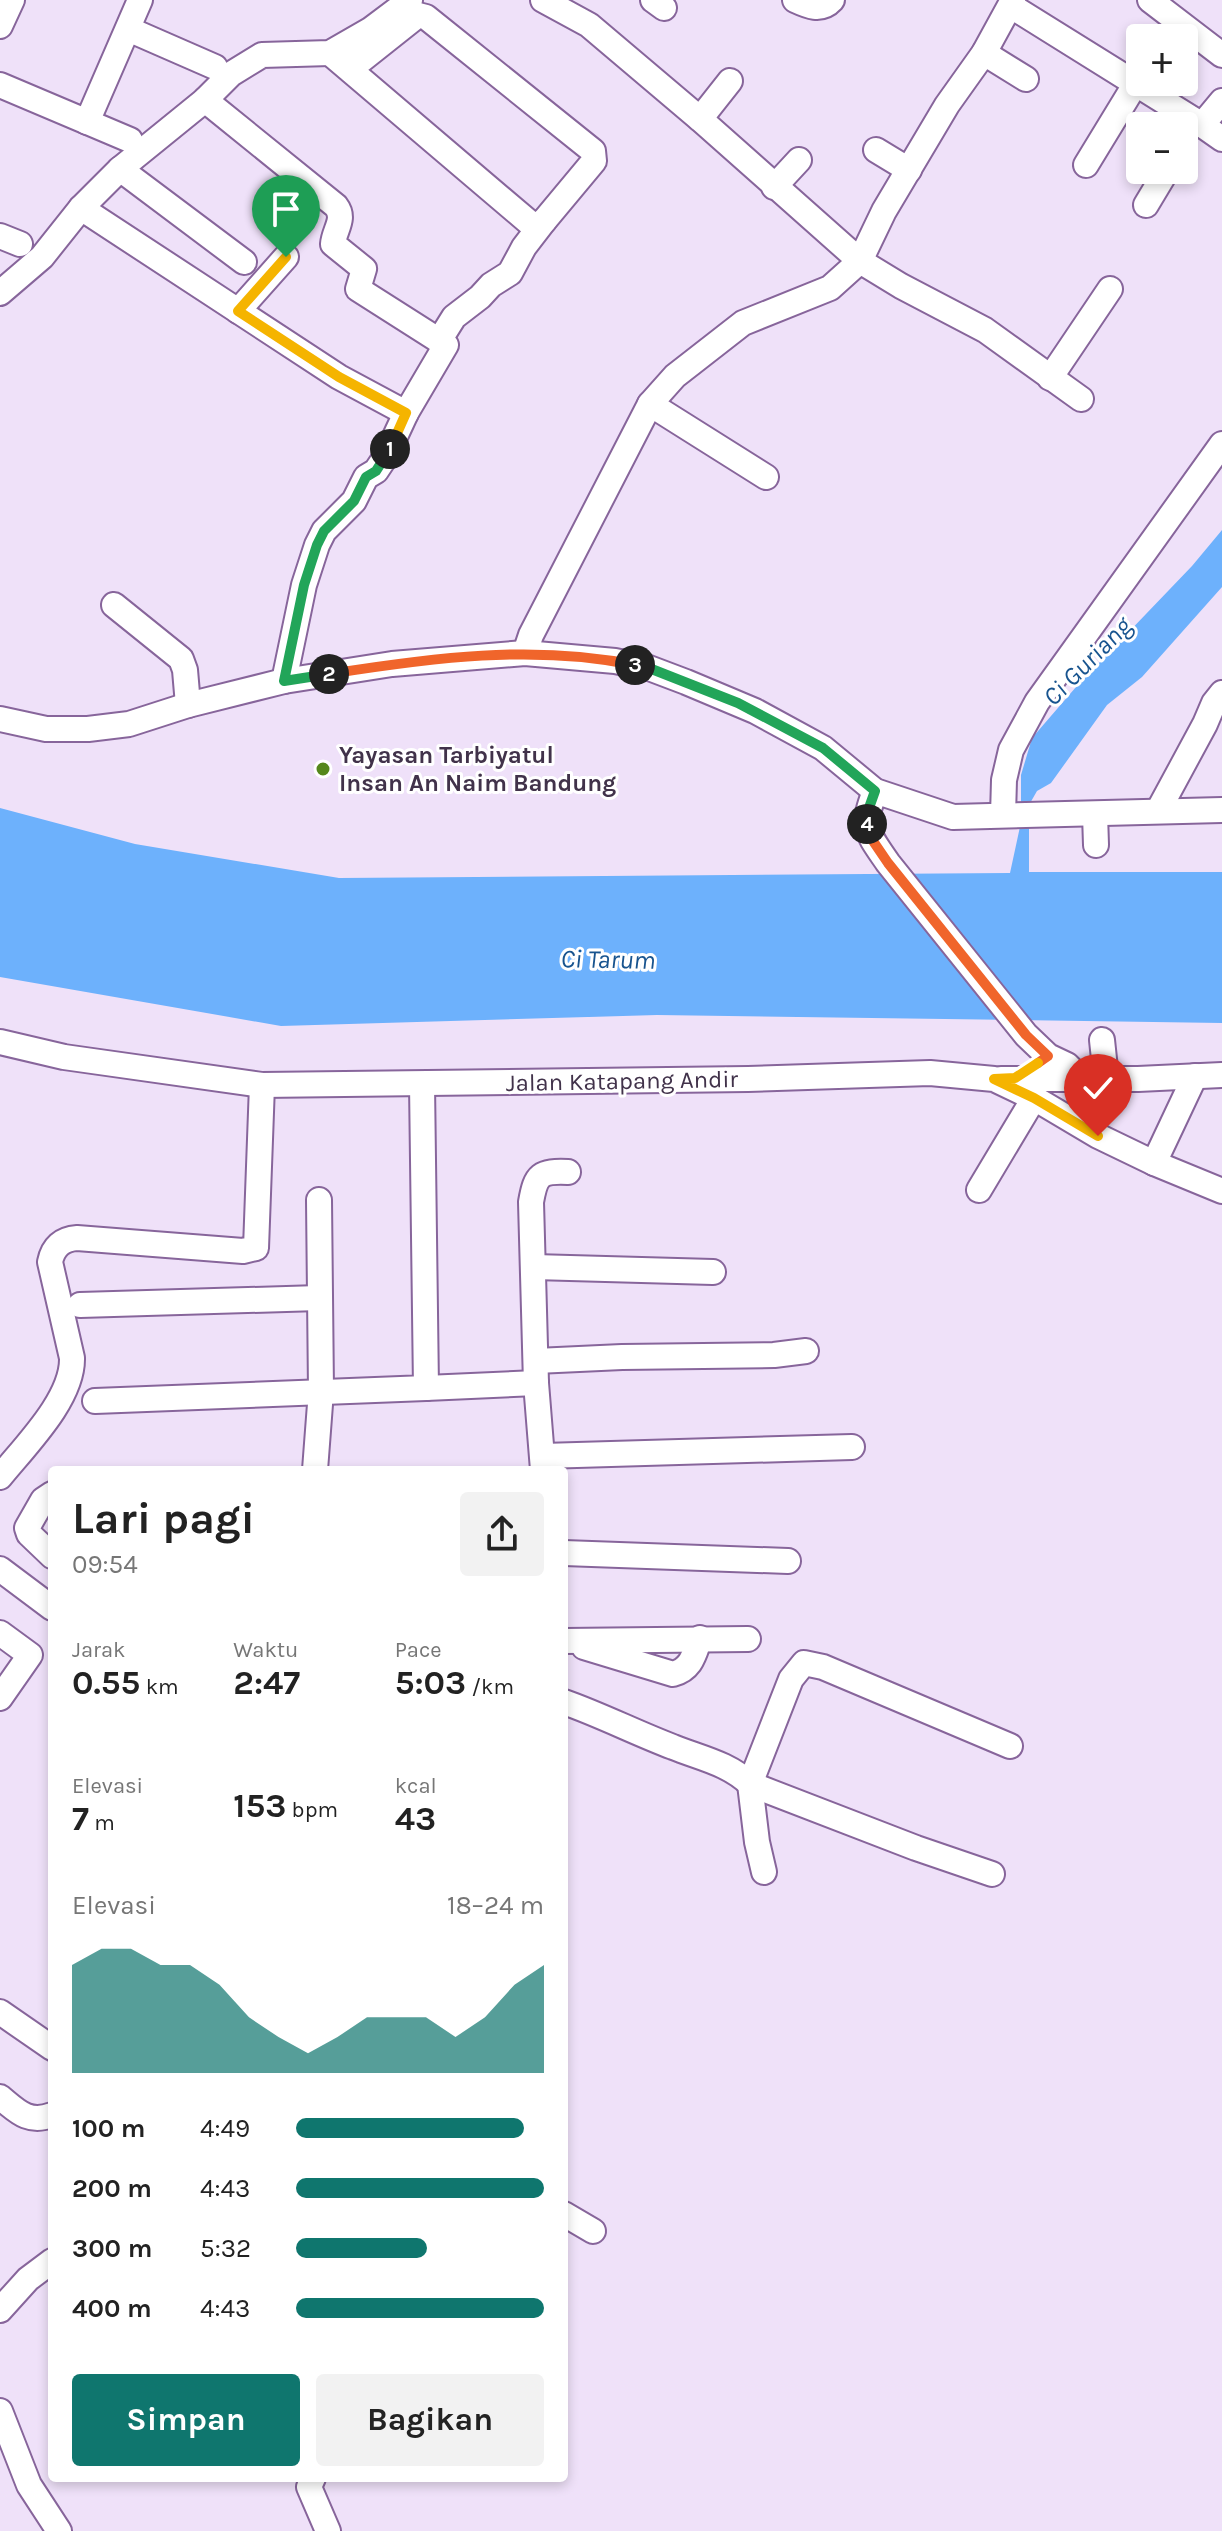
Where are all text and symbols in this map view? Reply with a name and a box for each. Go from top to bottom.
map controls [1126,24,1198,184]
button: + [1126,24,1198,96]
button: − [1126,112,1198,184]
pin [252,175,320,257]
icon: arrive [264,187,308,231]
pin: 1 [370,429,410,469]
text: 1 [386,436,394,462]
water label: Ci Guriang [1037,609,1139,712]
pin: 3 [615,645,655,685]
text: 3 [628,652,642,678]
pin: 2 [309,654,349,694]
text: 2 [322,661,336,687]
place label: Yayasan Tarbiyatul Insan An Naim Bandung [339,741,616,797]
marker: Yayasan Tarbiyatul Insan An Naim Bandung [314,760,332,778]
pin: 4 [847,804,887,844]
text: 4 [860,811,874,837]
water label: Ci Tarum [560,943,656,976]
pin [1064,1054,1132,1136]
street label: Jalan Katapang Andir [506,1065,739,1097]
icon: check [1076,1066,1120,1110]
button: share [460,1492,544,1576]
text: Lari pagi [72,1493,255,1544]
text: 09:54 [72,1549,138,1580]
text: Jarak [72,1637,125,1663]
text: Waktu [233,1637,298,1663]
text: Pace [395,1637,442,1663]
text: 0.55 [72,1663,140,1703]
text: 2:47 [233,1663,300,1703]
text: 5:03 [395,1663,466,1703]
text: km [140,1674,179,1700]
text: /km [466,1674,514,1700]
text: Elevasi [72,1773,143,1799]
text: kcal [395,1773,437,1799]
text: 153 [233,1786,286,1826]
text: bpm [286,1797,338,1823]
text: 7 [72,1799,89,1839]
text: 43 [395,1799,436,1839]
text: m [89,1810,115,1836]
text: Elevasi [72,1890,156,1921]
text: 18–24 m [447,1890,544,1921]
text: 100 m [72,2113,145,2144]
text: 4:49 [200,2113,250,2144]
text: 200 m [72,2173,152,2204]
text: 4:43 [200,2173,250,2204]
text: 300 m [72,2233,152,2264]
text: 5:32 [200,2233,251,2264]
text: 400 m [72,2293,152,2324]
text: 4:43 [200,2293,250,2324]
button: Simpan [72,2374,300,2466]
button: Bagikan [316,2374,544,2466]

